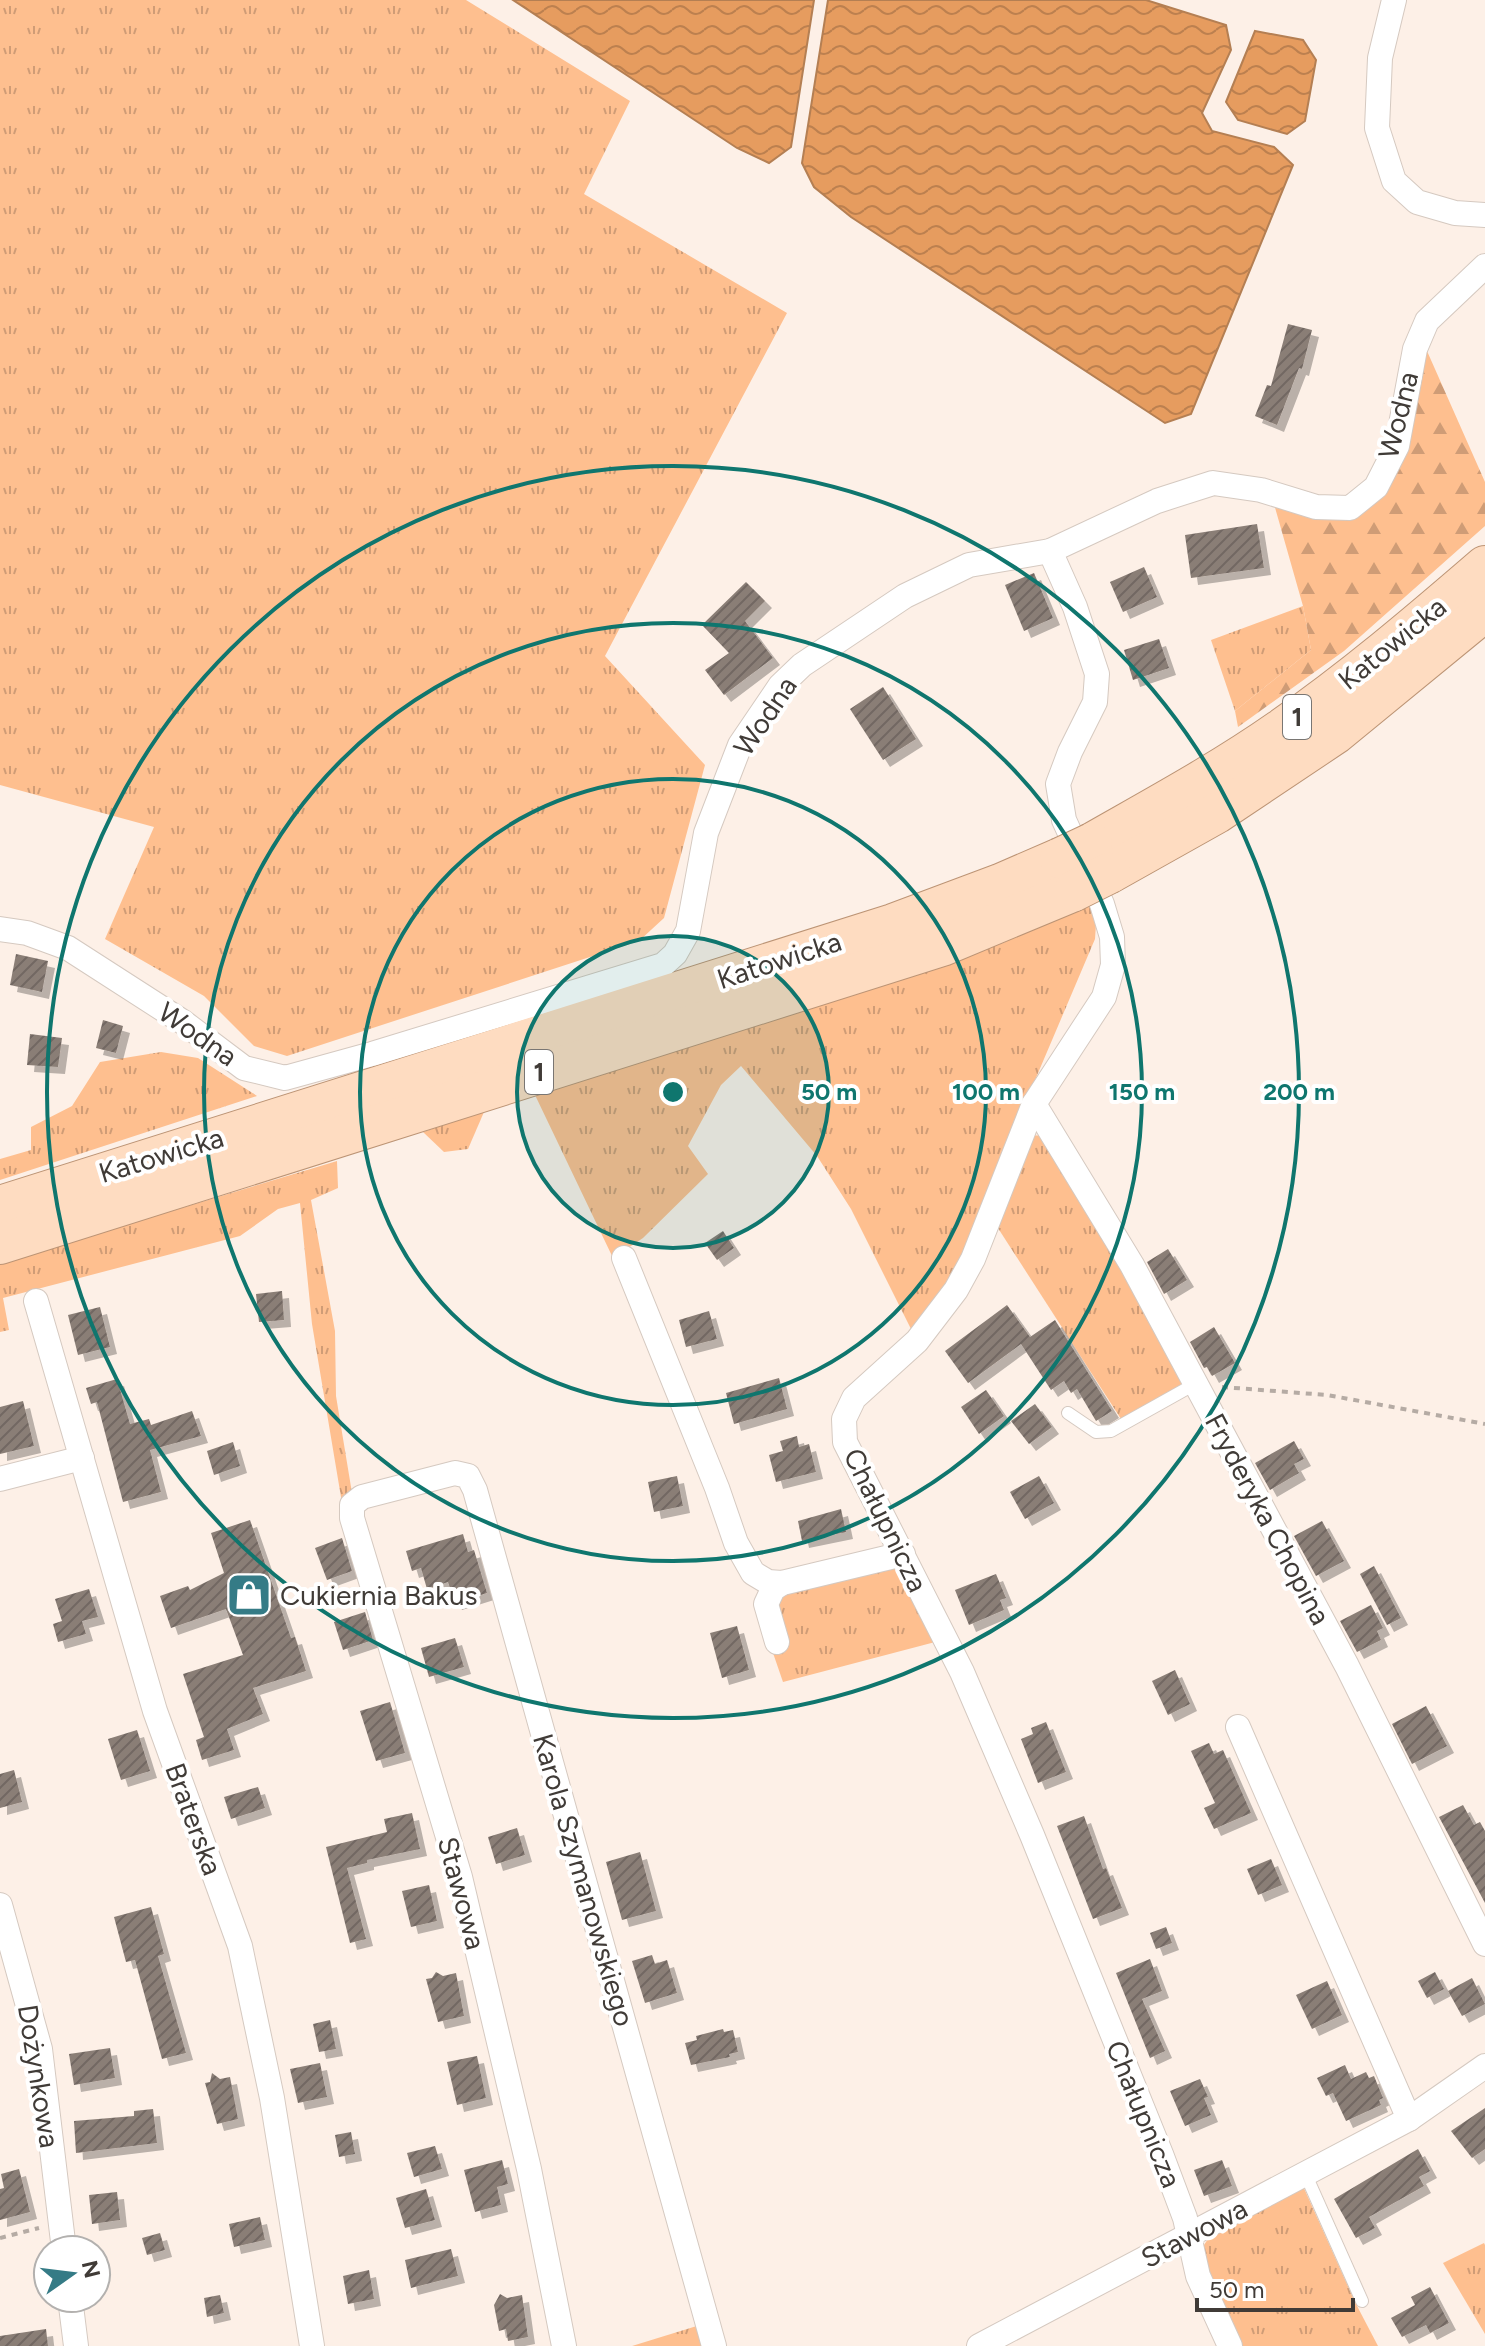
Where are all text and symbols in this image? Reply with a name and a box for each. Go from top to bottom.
street label: Wodna [1371,368,1425,462]
street label: Katowicka [1331,589,1453,697]
street label: Wodna [726,670,804,762]
road number: 1 [1283,695,1311,739]
street label: Katowicka [713,924,845,996]
street label: Wodna [152,995,244,1073]
road number: 1 [525,1050,553,1094]
text: 50 m [801,1077,857,1106]
text: 100 m [952,1077,1020,1106]
text: 150 m [1109,1077,1175,1106]
text: 200 m [1263,1077,1335,1106]
centre of rings [659,1078,687,1106]
street label: Katowicka [95,1120,227,1190]
street label: Fryderyka Chopina [1198,1408,1338,1630]
street label: Chałupnicza [837,1443,935,1597]
shop icon: Cukiernia Bakus [225,1571,273,1619]
place label: Cukiernia Bakus [280,1578,478,1612]
street label: Karola Szymanowskiego [526,1730,642,2030]
street label: Braterska [158,1758,230,1880]
street label: Stawowa [431,1833,493,1953]
street label: Dożynkowa [11,2002,67,2150]
street label: Chałupnicza [1099,2036,1189,2192]
street label: Stawowa [1135,2191,1253,2275]
north arrow [32,2234,112,2314]
text: N [76,2258,106,2281]
scale bar [1197,2262,1353,2312]
text: 50 m [1209,2275,1265,2304]

